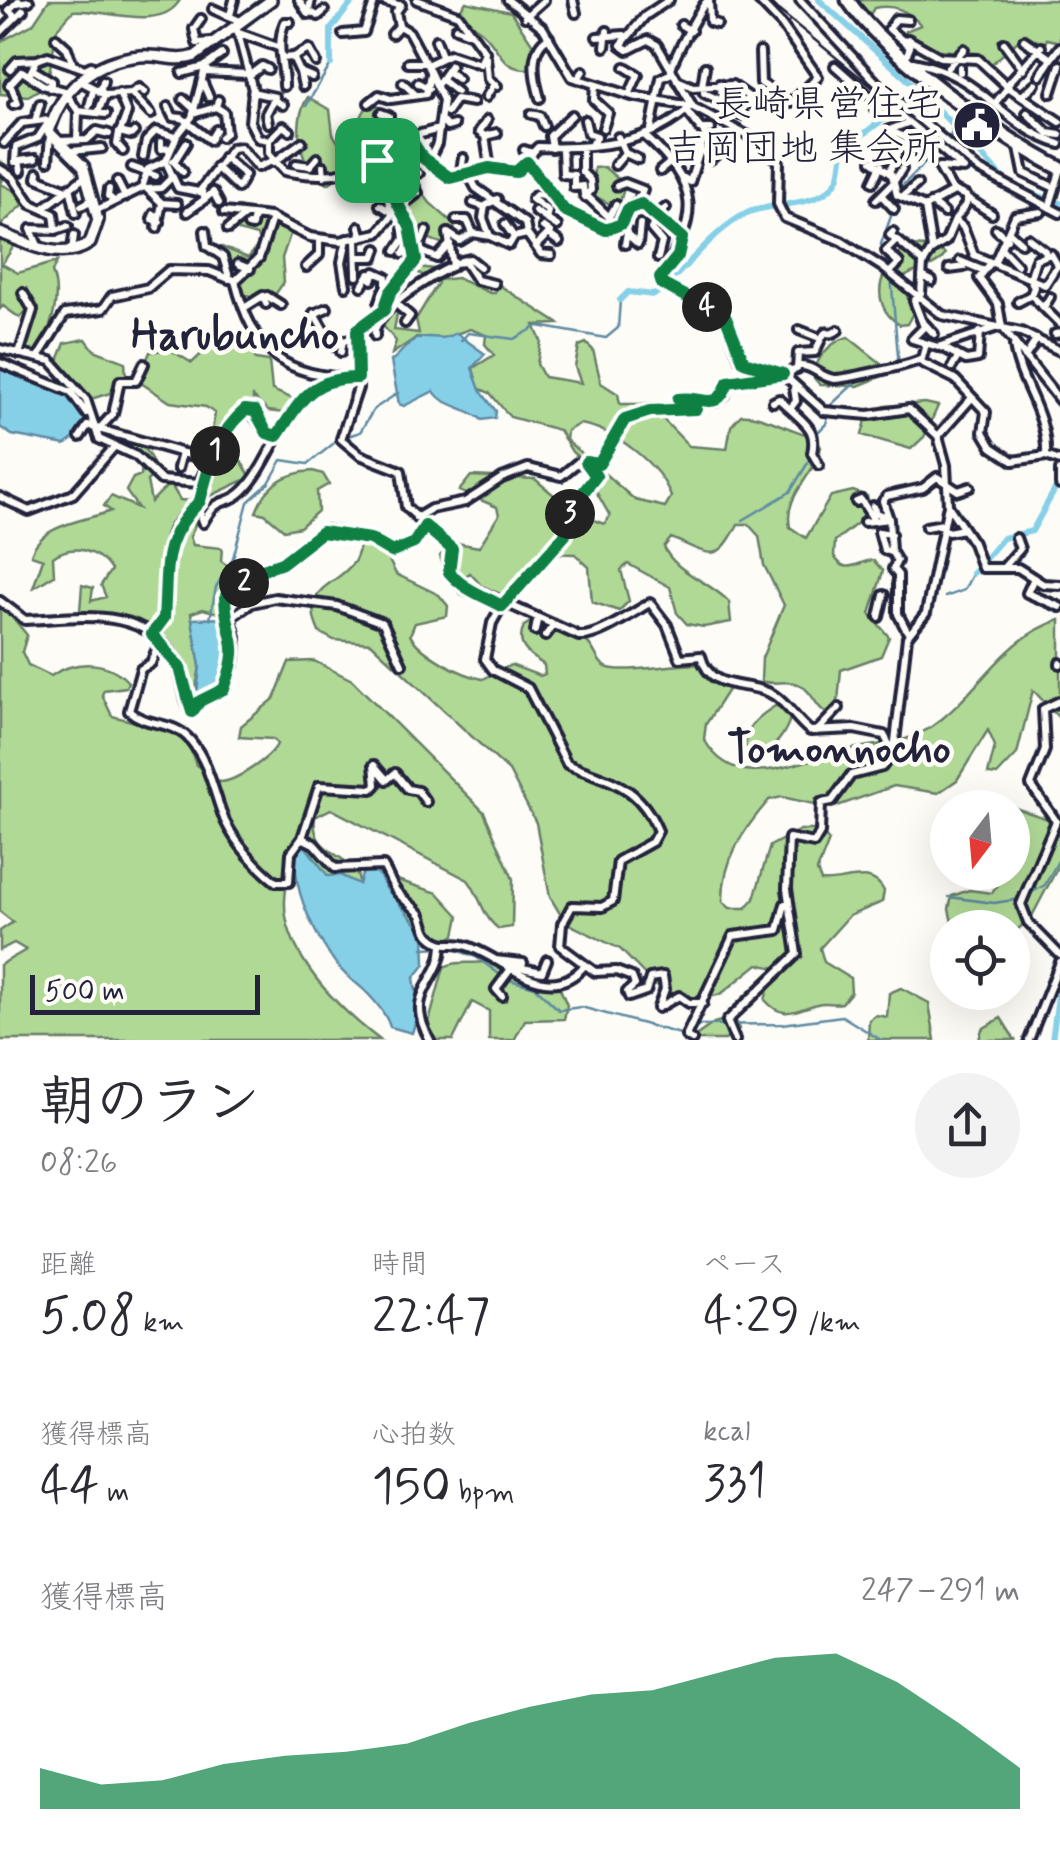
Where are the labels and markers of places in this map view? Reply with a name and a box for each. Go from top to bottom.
place label: 長崎県営住宅 吉岡団地 集会所 [666,81,942,174]
public building icon: 長崎県営住宅 吉岡団地 集会所 [951,99,1003,151]
pin [335,118,420,203]
pin: 4 [682,282,732,332]
pin: 1 [190,426,240,476]
pin: 3 [545,489,595,539]
pin: 2 [219,558,269,608]

